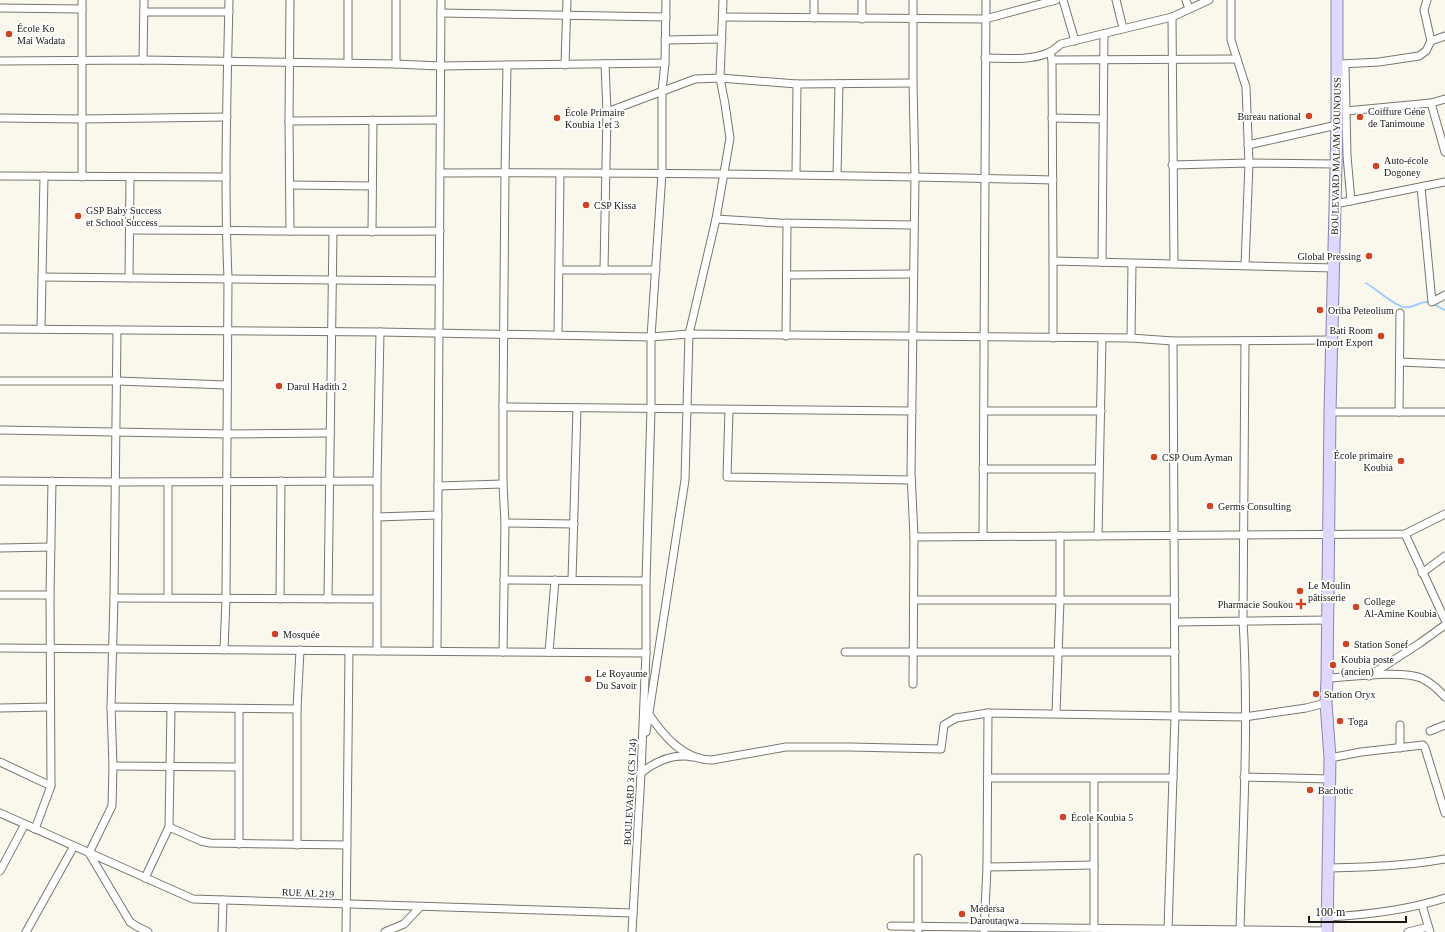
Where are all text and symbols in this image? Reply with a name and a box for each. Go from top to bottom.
place label: École Ko Mai Wadata [17,23,66,46]
marker: École Ko Mai Wadata [4,29,14,39]
street label: BOULEVARD MALAM YOUNOUSS [1329,77,1343,235]
place label: Coiffure Géne de Tanimoune [1368,106,1426,129]
place label: École Primaire Koubia 1 et 3 [565,107,625,130]
place label: Bureau national [1237,111,1301,122]
marker: Bureau national [1304,111,1314,121]
marker: Coiffure Géne de Tanimoune [1355,112,1365,122]
marker: École Primaire Koubia 1 et 3 [552,113,562,123]
place label: Auto-école Dogoney [1384,155,1429,178]
marker: Auto-école Dogoney [1371,161,1381,171]
marker: CSP Kissa [581,200,591,210]
place label: CSP Kissa [594,200,637,211]
place label: GSP Baby Success et School Success [86,205,162,228]
marker: GSP Baby Success et School Success [73,211,83,221]
place label: Global Pressing [1297,251,1361,262]
marker: Global Pressing [1364,251,1374,261]
marker: Oriba Peteolium [1315,305,1325,315]
place label: Oriba Peteolium [1328,305,1394,316]
place label: Bati Room Import Export [1316,325,1373,348]
marker: Bati Room Import Export [1376,331,1386,341]
marker: Darul Hadith 2 [274,381,284,391]
place label: Darul Hadith 2 [287,381,347,392]
place label: École primaire Koubia [1334,450,1394,473]
marker: CSP Oum Ayman [1149,452,1159,462]
place label: CSP Oum Ayman [1162,452,1232,463]
marker: École primaire Koubia [1396,456,1406,466]
marker: Germs Consulting [1205,501,1215,511]
place label: Germs Consulting [1218,501,1291,512]
place label: Le Moulin pâtisserie [1308,580,1351,603]
marker: Le Moulin pâtisserie [1295,586,1305,596]
place label: College Al-Amine Koubia [1364,596,1437,619]
place label: Pharmacie Soukou [1218,599,1293,610]
marker: Pharmacie Soukou [1296,599,1306,609]
marker: College Al-Amine Koubia [1351,602,1361,612]
marker: Mosquée [270,629,280,639]
place label: Mosquée [283,629,320,640]
marker: Station Sonef [1341,639,1351,649]
place label: Station Sonef [1354,639,1409,650]
place label: Koubia poste (ancien) [1341,654,1395,678]
marker: Koubia poste (ancien) [1328,660,1338,670]
place label: Le Royaume Du Savoir [596,668,648,691]
marker: Le Royaume Du Savoir [583,674,593,684]
marker: Station Oryx [1311,689,1321,699]
place label: Station Oryx [1324,689,1375,700]
marker: Toga [1335,716,1345,726]
place label: Toga [1348,716,1368,727]
street label: BOULEVARD 3 (CS 124) [622,738,639,846]
marker: Bachotic [1305,785,1315,795]
place label: Bachotic [1318,785,1354,796]
marker: École Koubia 5 [1058,812,1068,822]
place label: École Koubia 5 [1071,812,1133,823]
street label: RUE AL 219 [282,887,334,899]
scale bar [1309,898,1406,924]
place label: Médersa Daroutaqwa [970,903,1019,926]
text: 100 m [1315,905,1346,919]
marker: Médersa Daroutaqwa [957,909,967,919]

